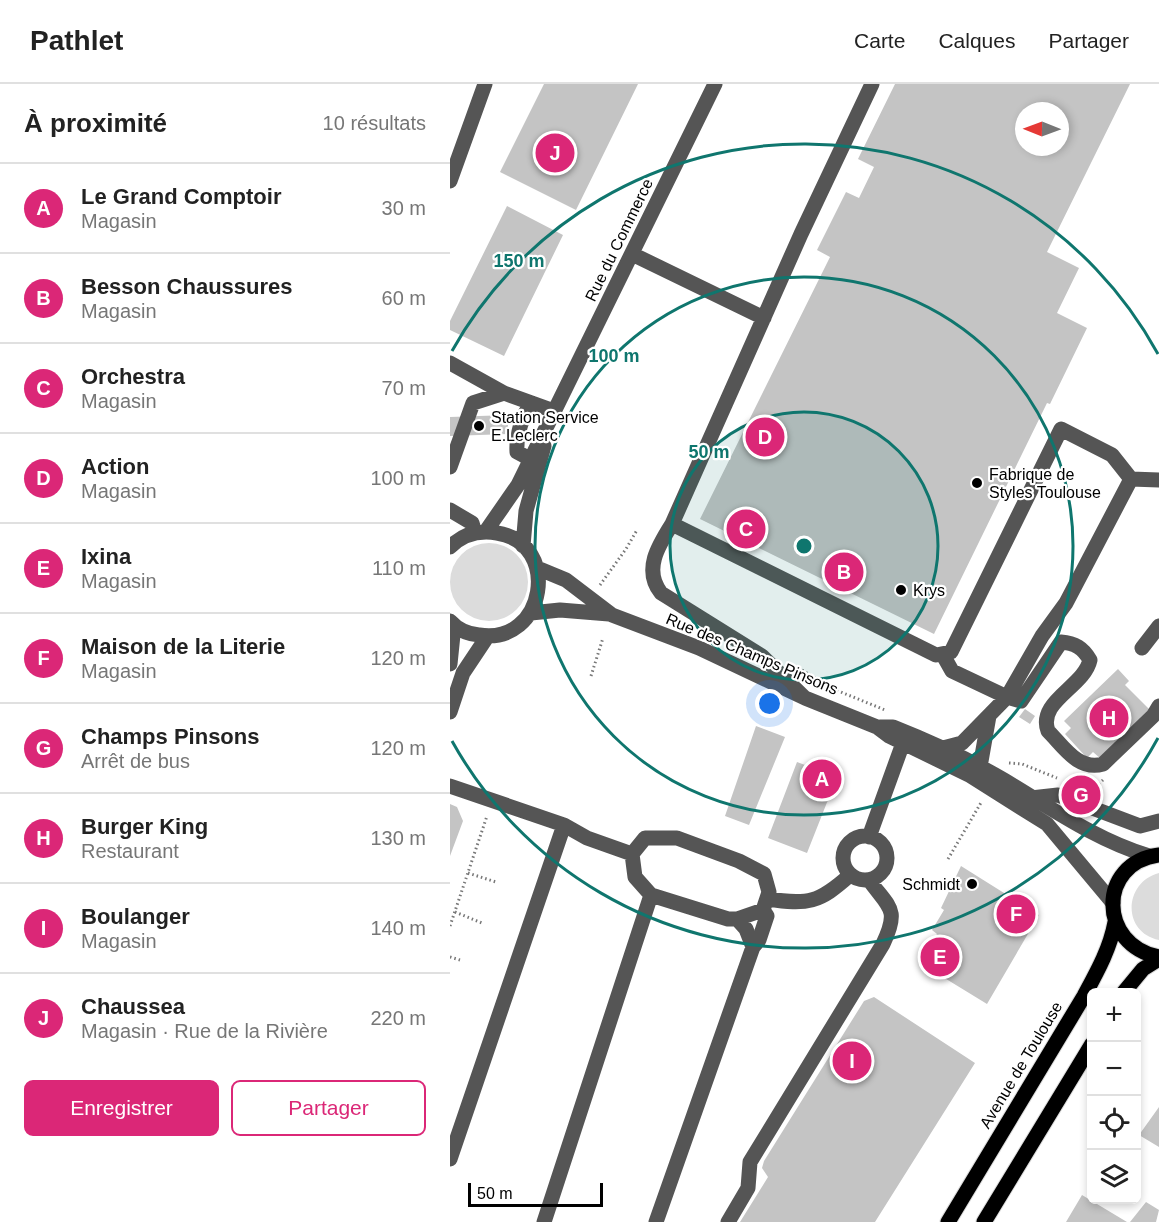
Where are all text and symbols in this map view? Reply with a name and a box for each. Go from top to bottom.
text: Pathlet [30,25,123,56]
text: Carte [854,29,905,52]
text: Calques [938,29,1015,52]
text: Partager [1048,29,1129,52]
north arrow [1015,102,1069,156]
text: À proximité [24,108,167,138]
text: 10 résultats [323,112,426,134]
pin: J [536,130,574,176]
street label: Rue du Commerce [582,176,656,304]
text: Le Grand Comptoir [81,184,281,209]
text: A [36,197,51,219]
text: 30 m [382,197,426,219]
text: Magasin [81,210,157,232]
text: 150 m [493,251,545,271]
text: Besson Chaussures [81,274,293,299]
text: B [36,287,51,309]
text: 60 m [382,287,426,309]
text: Magasin [81,300,157,322]
text: 100 m [588,346,640,366]
text: Orchestra [81,364,185,389]
text: C [36,377,51,399]
text: 70 m [382,377,426,399]
text: Magasin [81,390,157,412]
place label: Station Service E.Leclerc [491,409,599,444]
pin: D [746,414,784,460]
marker: Station Service E.Leclerc [472,419,486,433]
text: 50 m [688,442,730,462]
text: Action [81,454,149,479]
place label: Fabrique de Styles Toulouse [989,466,1101,501]
text: D [36,467,51,489]
text: 100 m [370,467,426,489]
marker: Fabrique de Styles Toulouse [970,476,984,490]
text: Magasin [81,480,157,502]
pin: C [726,506,766,552]
centre of rings [794,536,814,556]
text: Ixina [81,544,131,569]
pin: B [824,550,864,594]
text: E [37,557,50,579]
text: 110 m [372,557,426,579]
text: Magasin [81,570,157,592]
place label: Krys [913,582,945,599]
marker: Krys [894,583,908,597]
street label: Rue des Champs Pinsons [664,610,840,698]
text: Maison de la Literie [81,634,285,659]
text: F [37,647,50,669]
text: 120 m [370,647,426,669]
text: Magasin [81,660,157,682]
your location [755,689,784,718]
pin: H [1090,696,1128,740]
text: Champs Pinsons [81,724,259,749]
text: G [36,737,51,759]
text: 120 m [370,737,426,759]
text: Arrêt de bus [81,750,190,772]
pin: A [802,756,842,802]
pin: G [1062,772,1100,818]
text: Burger King [81,814,208,839]
text: H [36,827,51,849]
text: 130 m [370,827,426,849]
text: Restaurant [81,840,179,862]
place label: Schmidt [902,876,961,893]
marker: Schmidt [965,877,979,891]
pin: F [996,892,1036,936]
text: Boulanger [81,904,190,929]
text: I [41,917,46,939]
text: 140 m [370,917,426,939]
text: Magasin [81,930,157,952]
pin: E [920,934,960,980]
map controls [1087,988,1141,1204]
button: + [1087,988,1141,1042]
text: Chaussea [81,994,185,1019]
street label: Avenue de Toulouse [977,999,1066,1131]
text: J [38,1007,49,1029]
text: 220 m [370,1007,426,1029]
text: Magasin · Rue de la Rivière [81,1020,328,1042]
pin: I [832,1038,872,1084]
button: − [1087,1042,1141,1096]
button: Enregistrer [24,1080,219,1136]
button: Partager [231,1080,426,1136]
button: locate [1087,1096,1141,1150]
button: layers [1087,1150,1141,1204]
scale bar [468,1180,603,1208]
text: 50 m [477,1185,513,1202]

